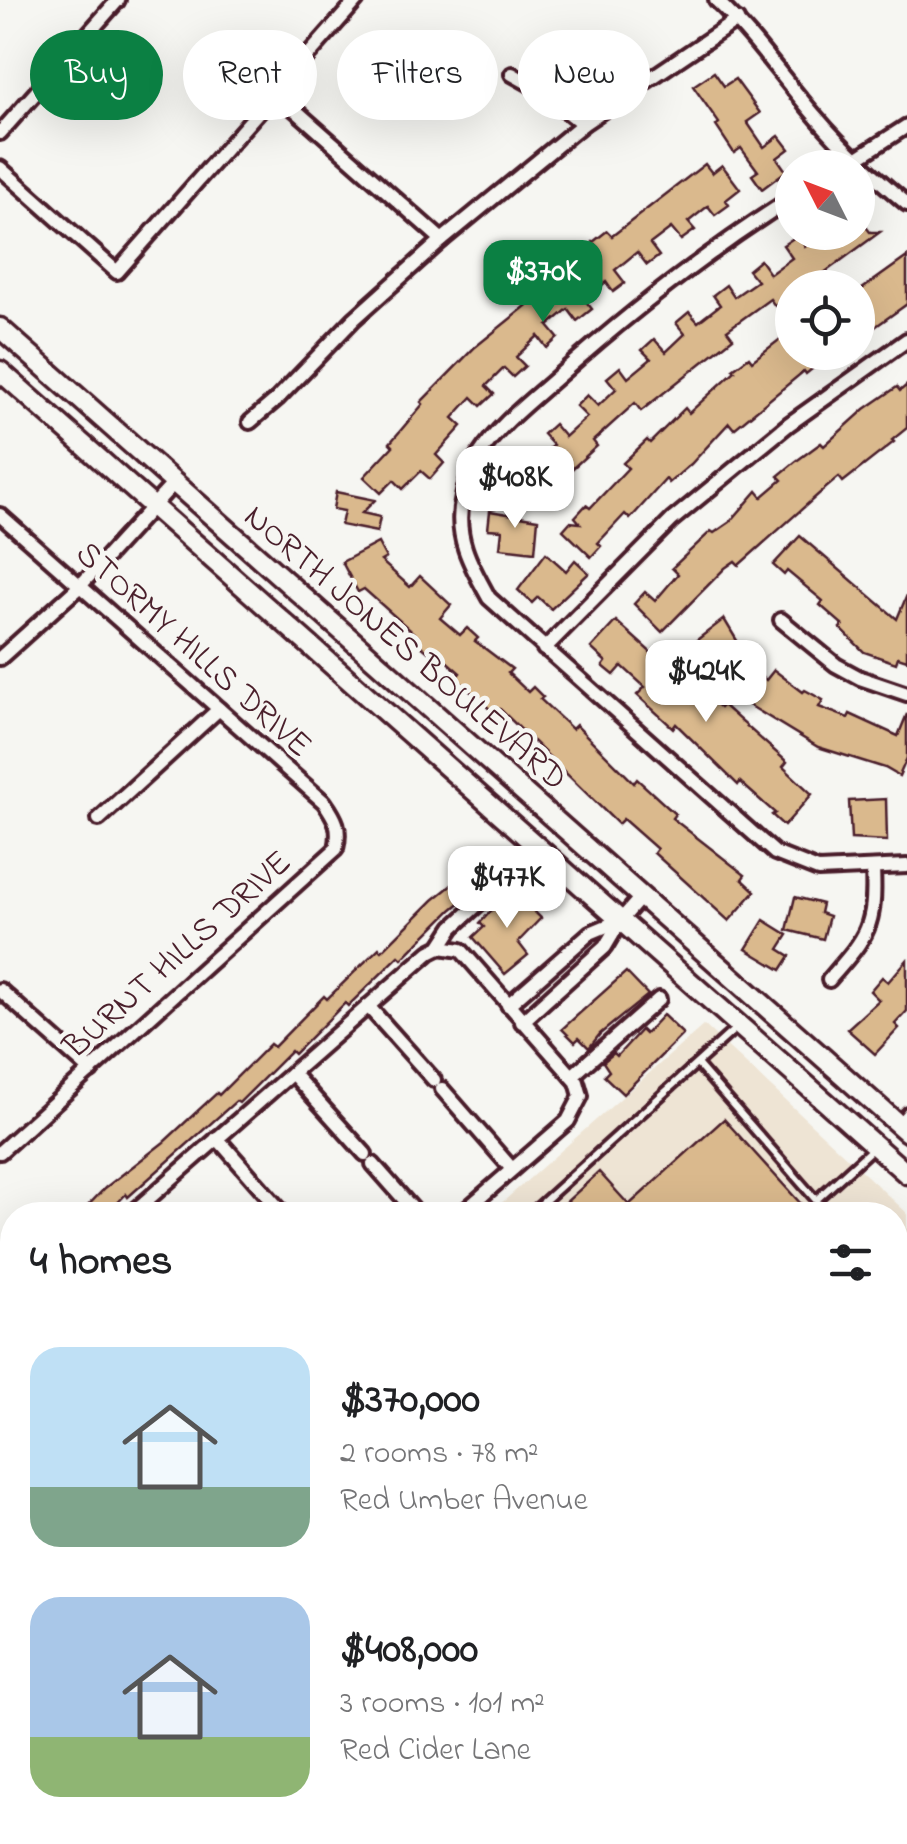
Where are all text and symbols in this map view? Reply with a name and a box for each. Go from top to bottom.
chip: Buy [30,30,163,120]
chip: Rent [183,30,317,120]
chip: Filters [337,30,498,120]
chip: New [518,30,650,120]
north arrow [775,150,875,250]
map controls [775,150,875,370]
pin: $370K [473,240,613,325]
text: $370K [505,249,581,296]
button: locate [775,270,875,370]
pin: $408K [445,446,585,531]
text: $408K [478,455,552,502]
street label: NORTH JONES BOULEVARD [231,493,578,804]
street label: STORMY HILLS DRIVE [63,530,322,771]
pin: $424K [636,640,776,725]
text: $424K [667,649,745,696]
street label: BURNT HILLS DRIVE [52,839,304,1073]
pin: $477K [437,846,577,931]
text: $477K [470,855,544,902]
text: 4 homes [30,1232,172,1293]
icon: filters [823,1235,878,1290]
text: $370,000 [340,1370,480,1431]
icon: home [110,1387,230,1507]
text: 2 rooms · 78 m² [340,1431,539,1478]
text: Red Umber Avenue [340,1478,588,1525]
text: $408,000 [340,1620,478,1681]
icon: home [110,1637,230,1757]
text: 3 rooms · 101 m² [340,1681,545,1728]
text: Red Cider Lane [340,1728,531,1775]

